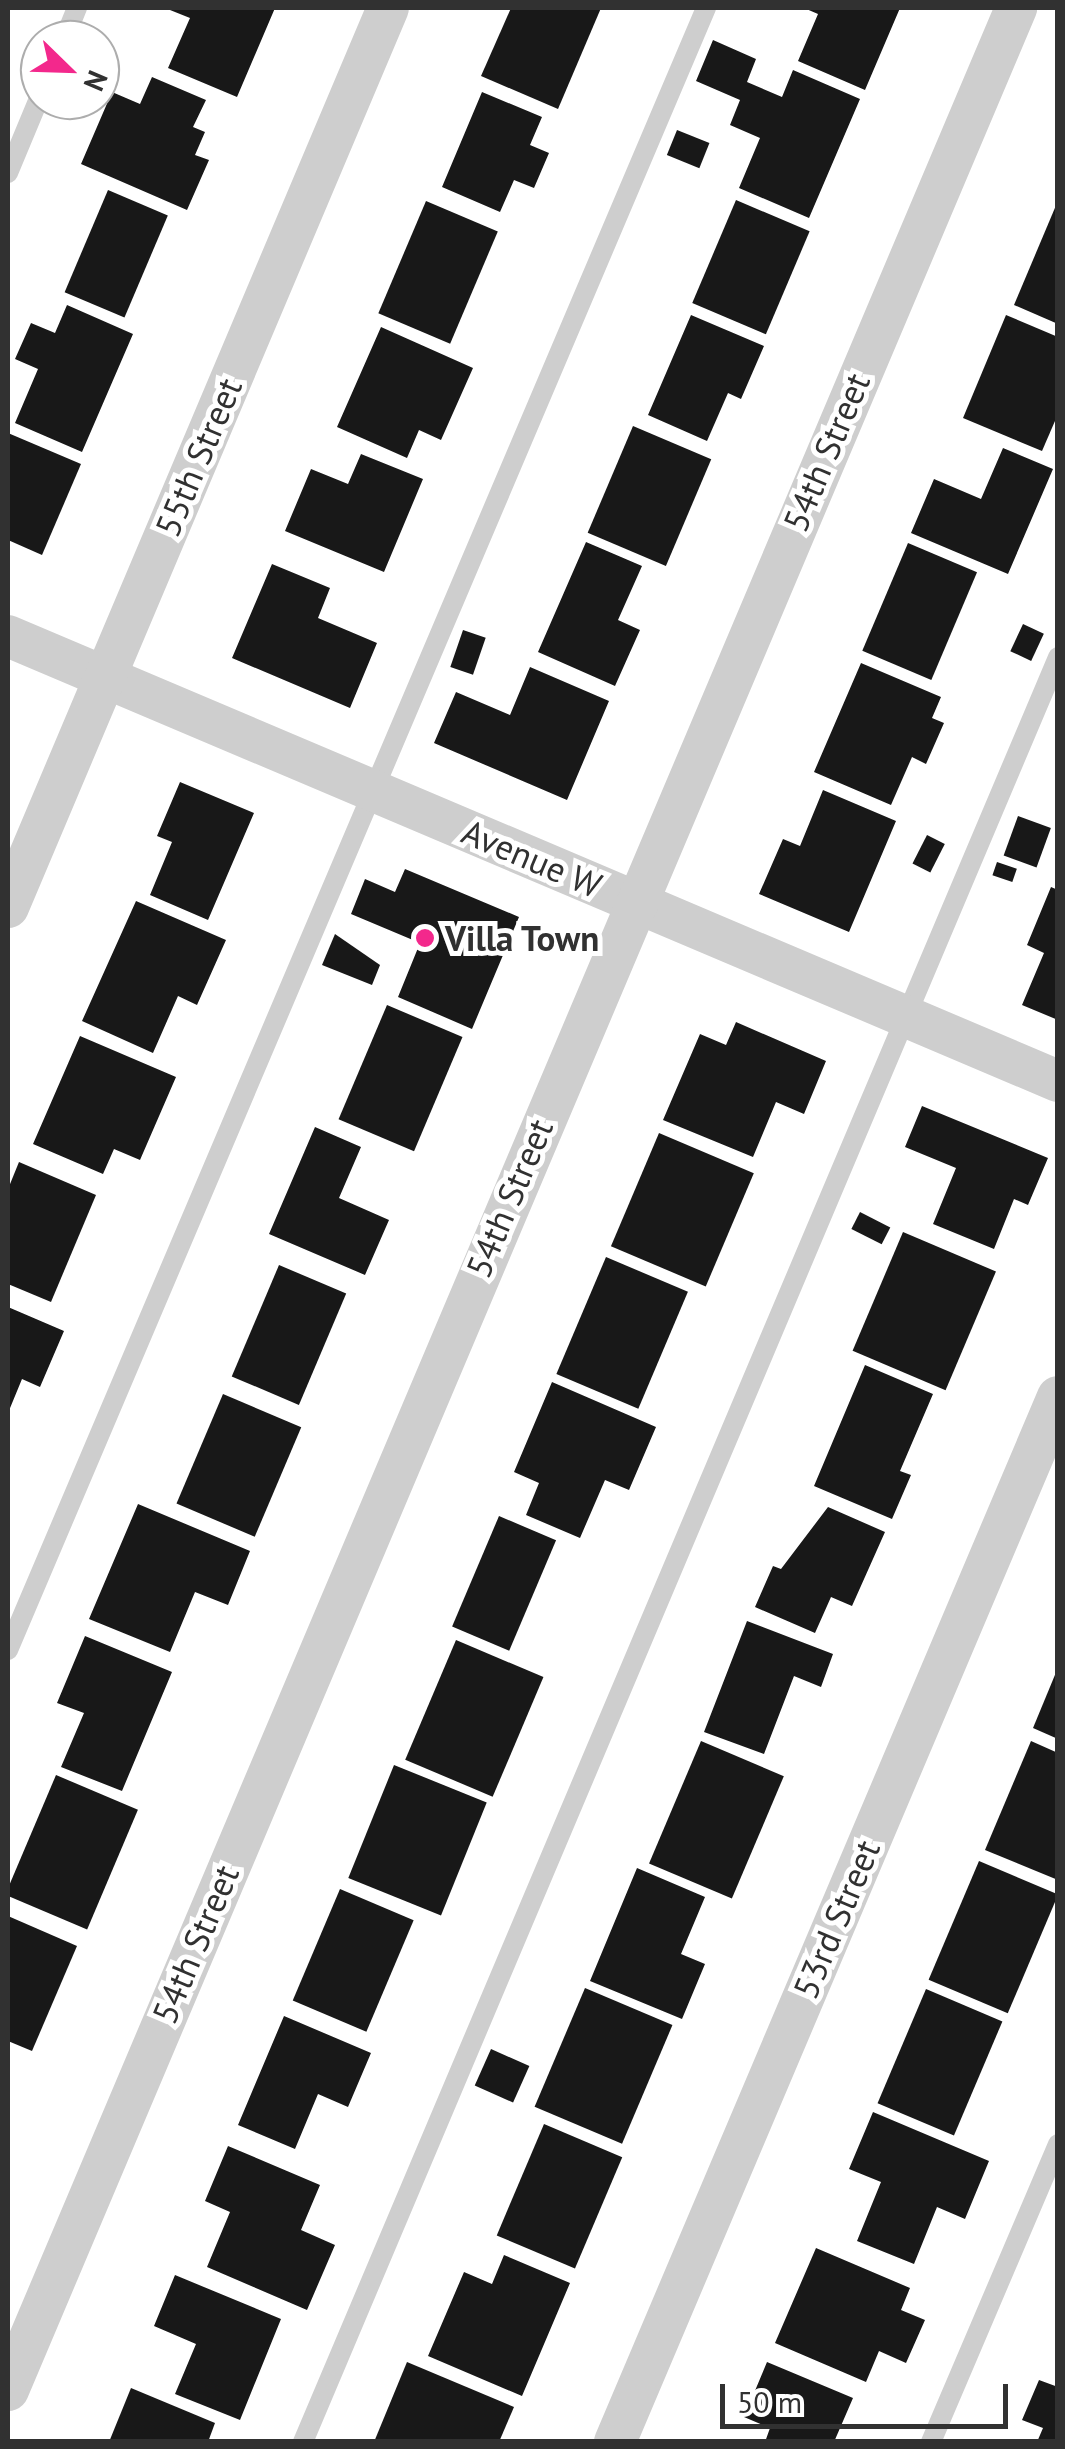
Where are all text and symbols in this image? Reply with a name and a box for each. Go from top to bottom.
north arrow [20,20,120,120]
text: N [76,65,117,97]
street label: 54th Street [774,367,878,537]
street label: 55th Street [146,372,250,542]
street label: Avenue W [456,810,608,906]
place label: Villa Town [445,917,600,959]
marker: Villa Town [414,927,436,949]
street label: 54th Street [457,1113,561,1283]
street label: 53rd Street [784,1834,888,2004]
street label: 54th Street [143,1859,247,2029]
scale bar [725,2364,1012,2426]
text: 50 m [737,2382,802,2421]

